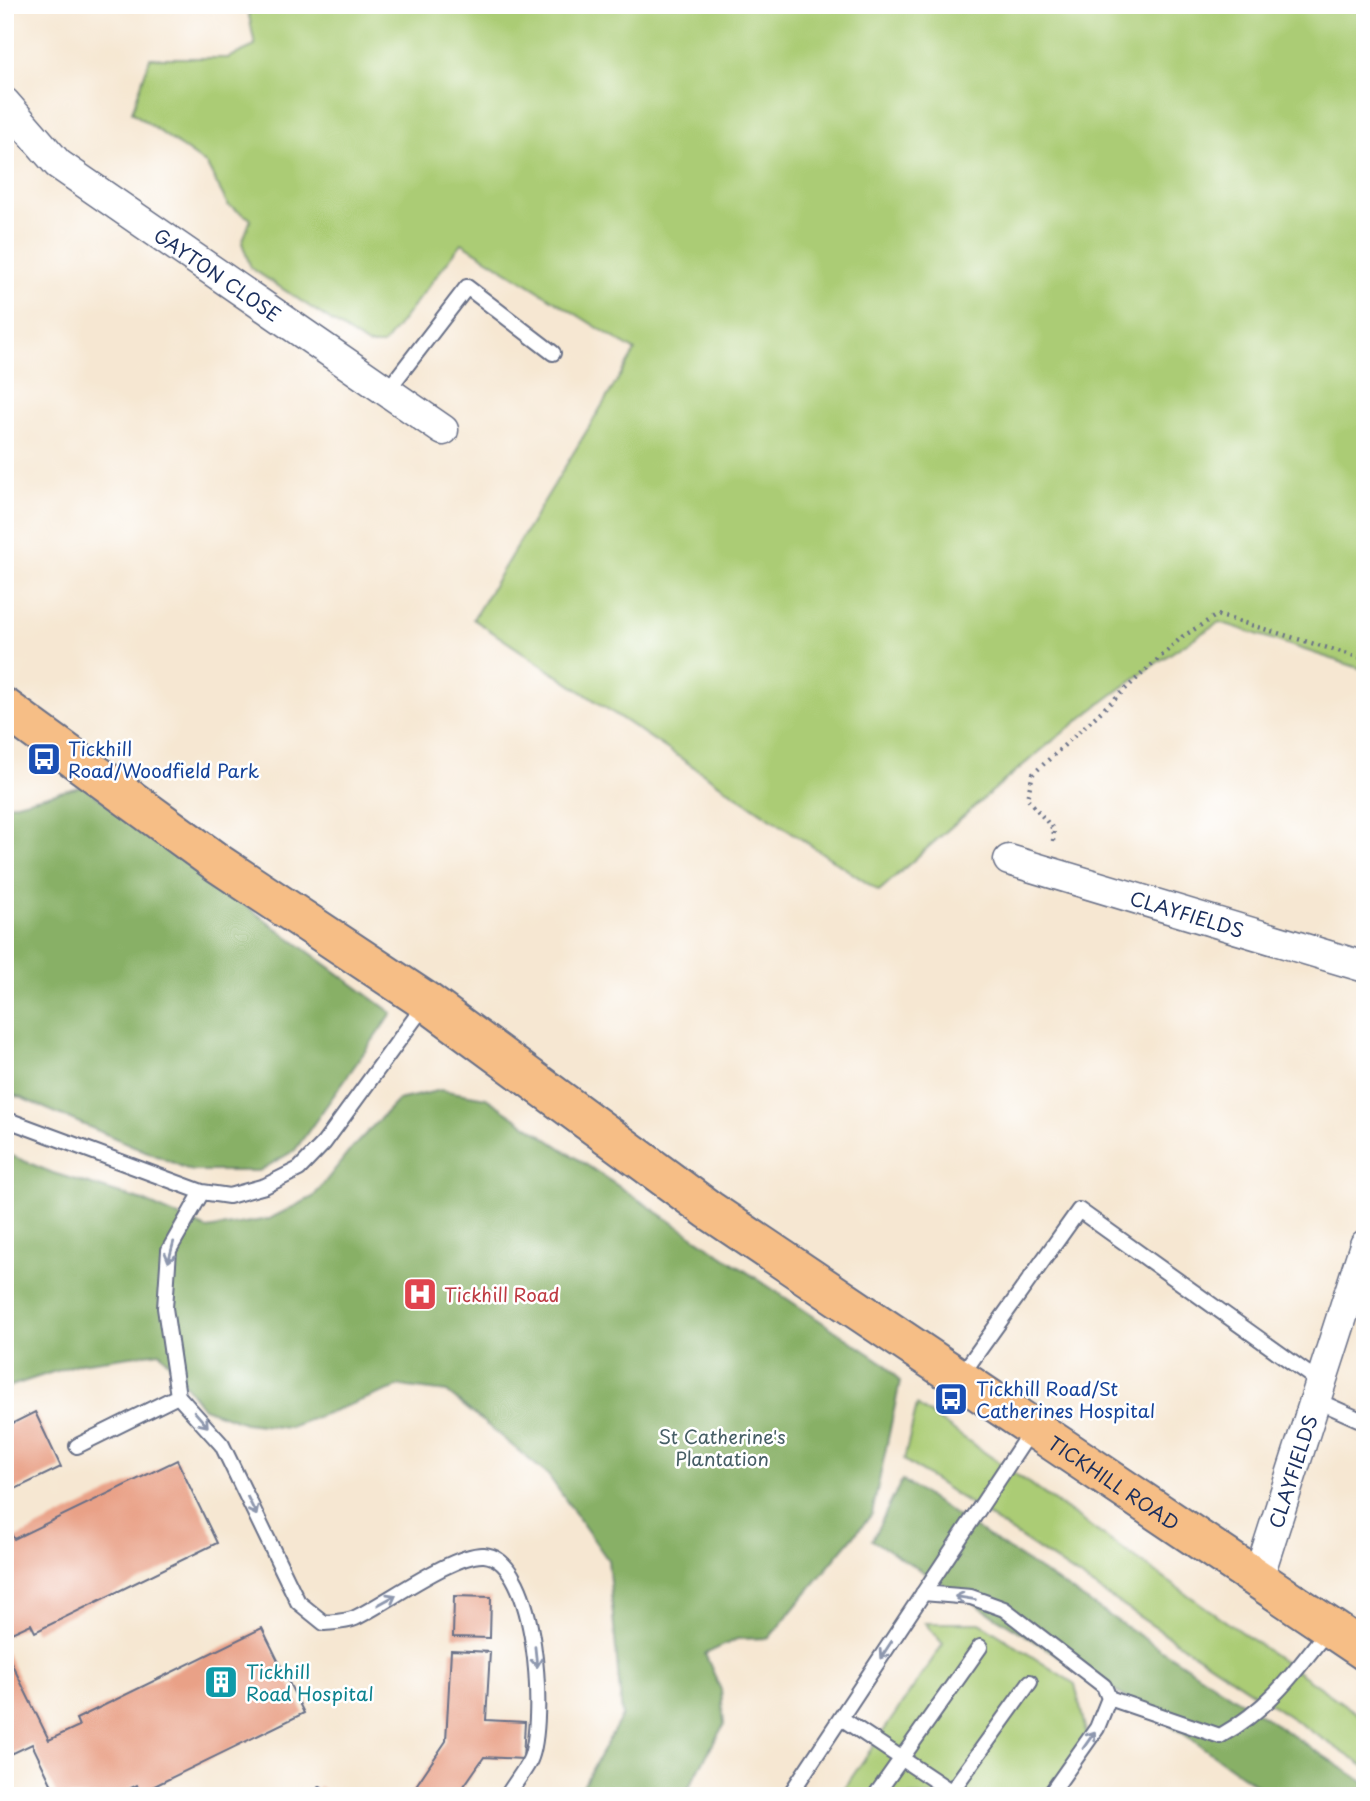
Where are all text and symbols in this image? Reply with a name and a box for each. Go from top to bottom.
street label: GAYTON CLOSE [149,221,287,328]
place label: Tickhill Road/Woodfield Park [68,734,260,784]
bus stop icon: Tickhill Road/Woodfield Park [25,740,63,778]
street label: CLAYFIELDS [1127,883,1247,944]
one-way arrow [164,1241,177,1263]
hospital icon: Tickhill Road [401,1275,439,1313]
place label: Tickhill Road [444,1280,560,1308]
place label: Tickhill Road/St Catherines Hospital [976,1374,1155,1424]
bus stop icon: Tickhill Road/St Catherines Hospital [932,1380,970,1418]
one-way arrow [193,1410,209,1428]
street label: CLAYFIELDS [1261,1411,1324,1532]
park label: St Catherine's Plantation [658,1422,786,1472]
street label: TICKHILL ROAD [1043,1428,1185,1537]
one-way arrow [246,1495,259,1516]
one-way arrow [954,1591,977,1604]
one-way arrow [376,1593,397,1606]
one-way arrow [878,1640,893,1659]
one-way arrow [529,1645,542,1668]
place label: Tickhill Road Hospital [246,1657,374,1707]
building icon: Tickhill Road Hospital [202,1663,240,1701]
one-way arrow [1082,1731,1096,1750]

